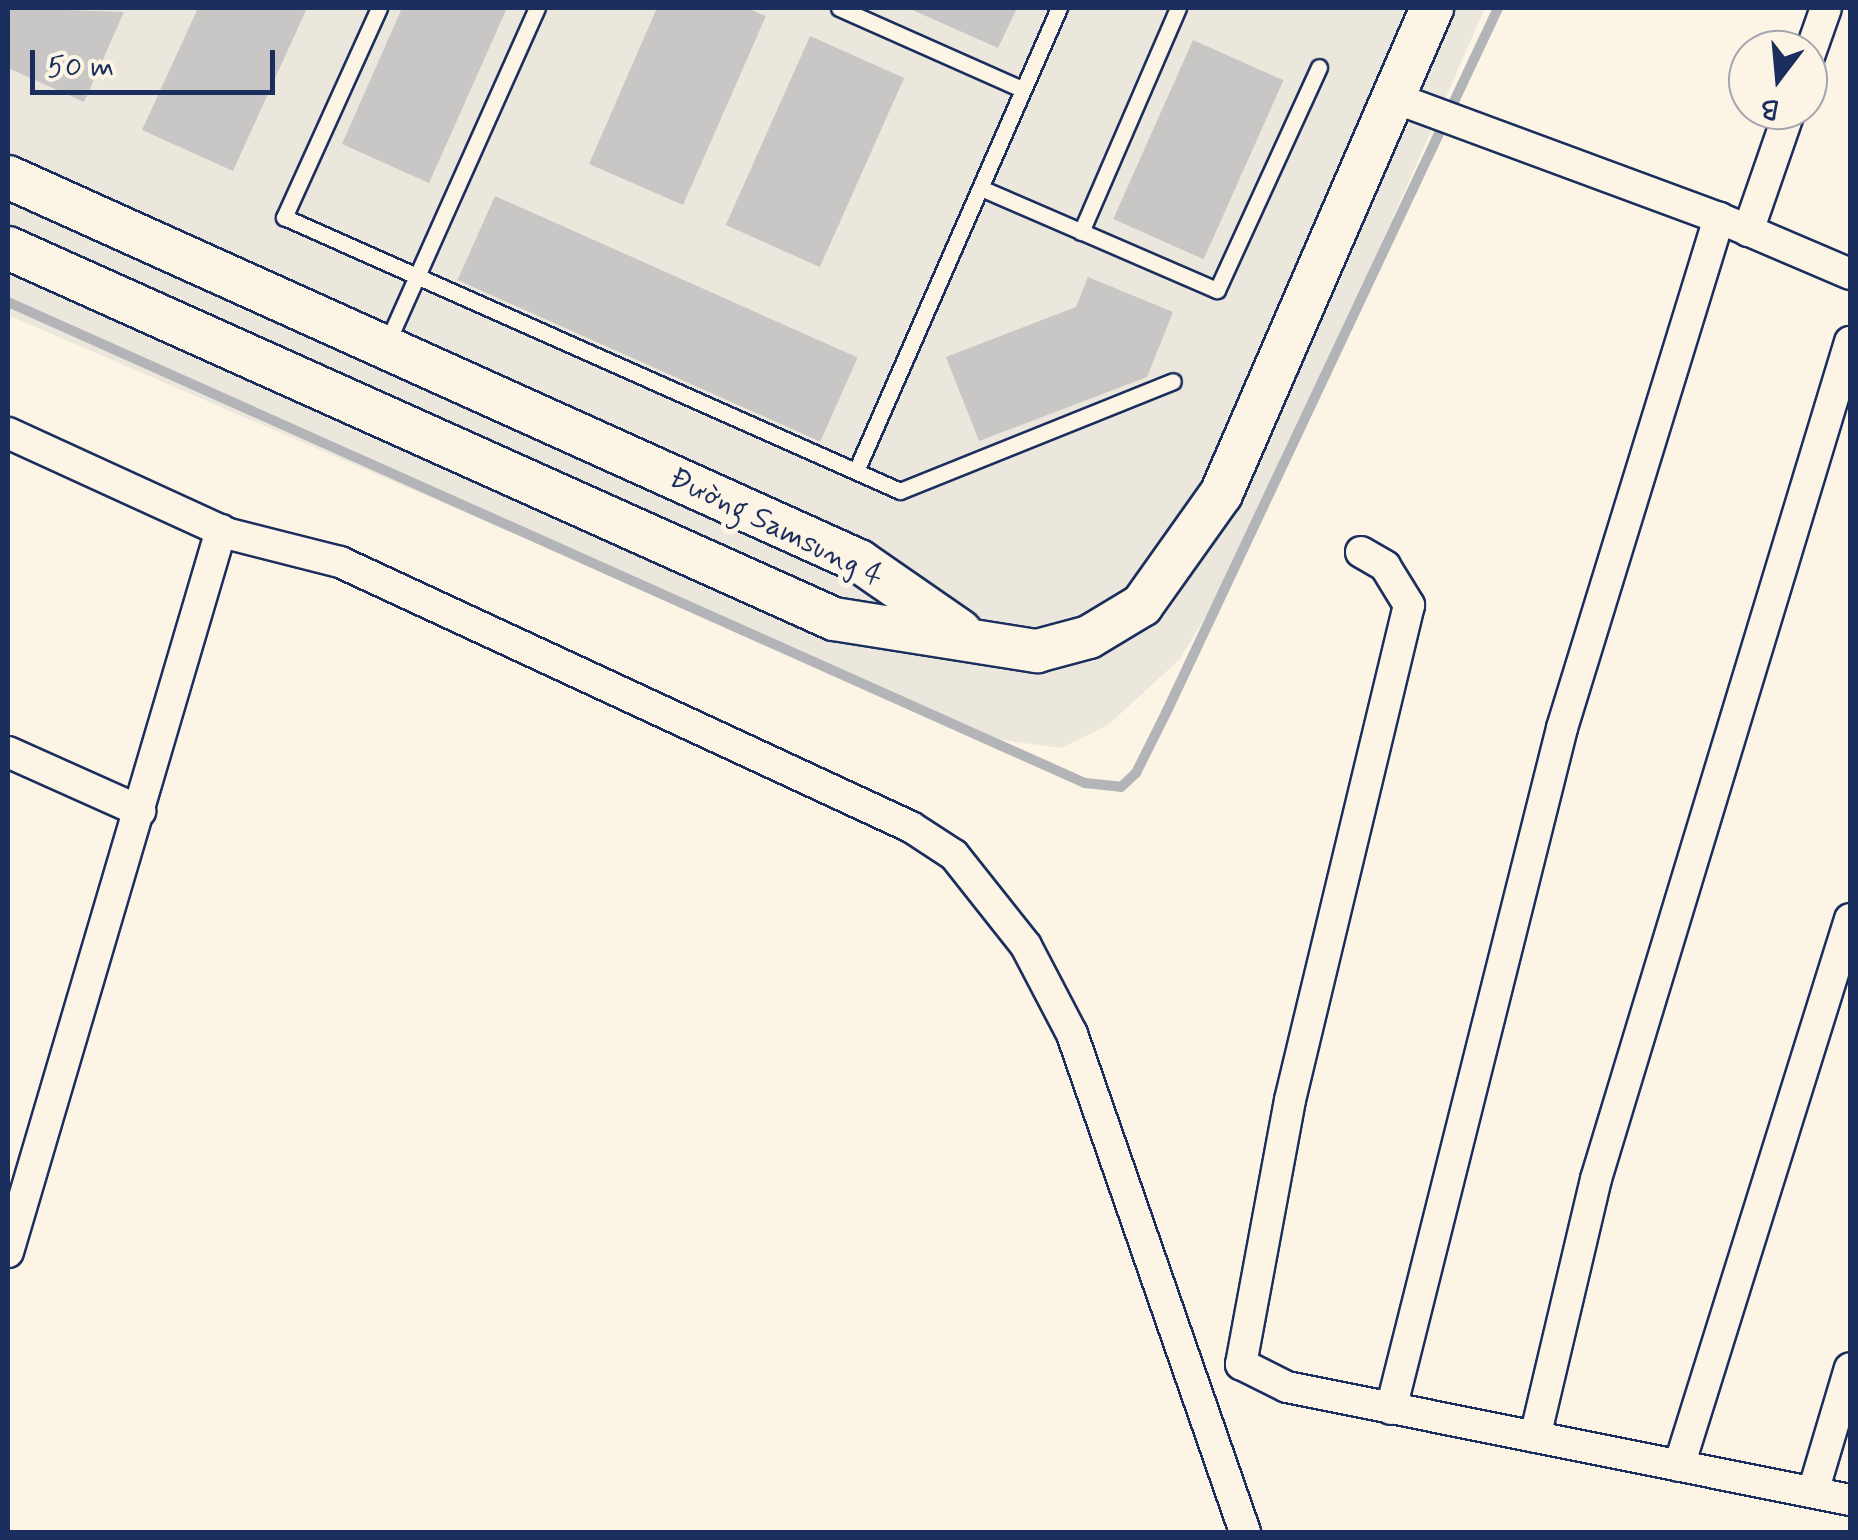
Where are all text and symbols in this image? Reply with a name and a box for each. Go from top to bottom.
scale bar [35,30,280,92]
north arrow [1728,30,1828,130]
text: 50 m [47,48,114,87]
text: B [1757,87,1784,128]
street label: Đường Samsung 4 [665,462,887,594]

